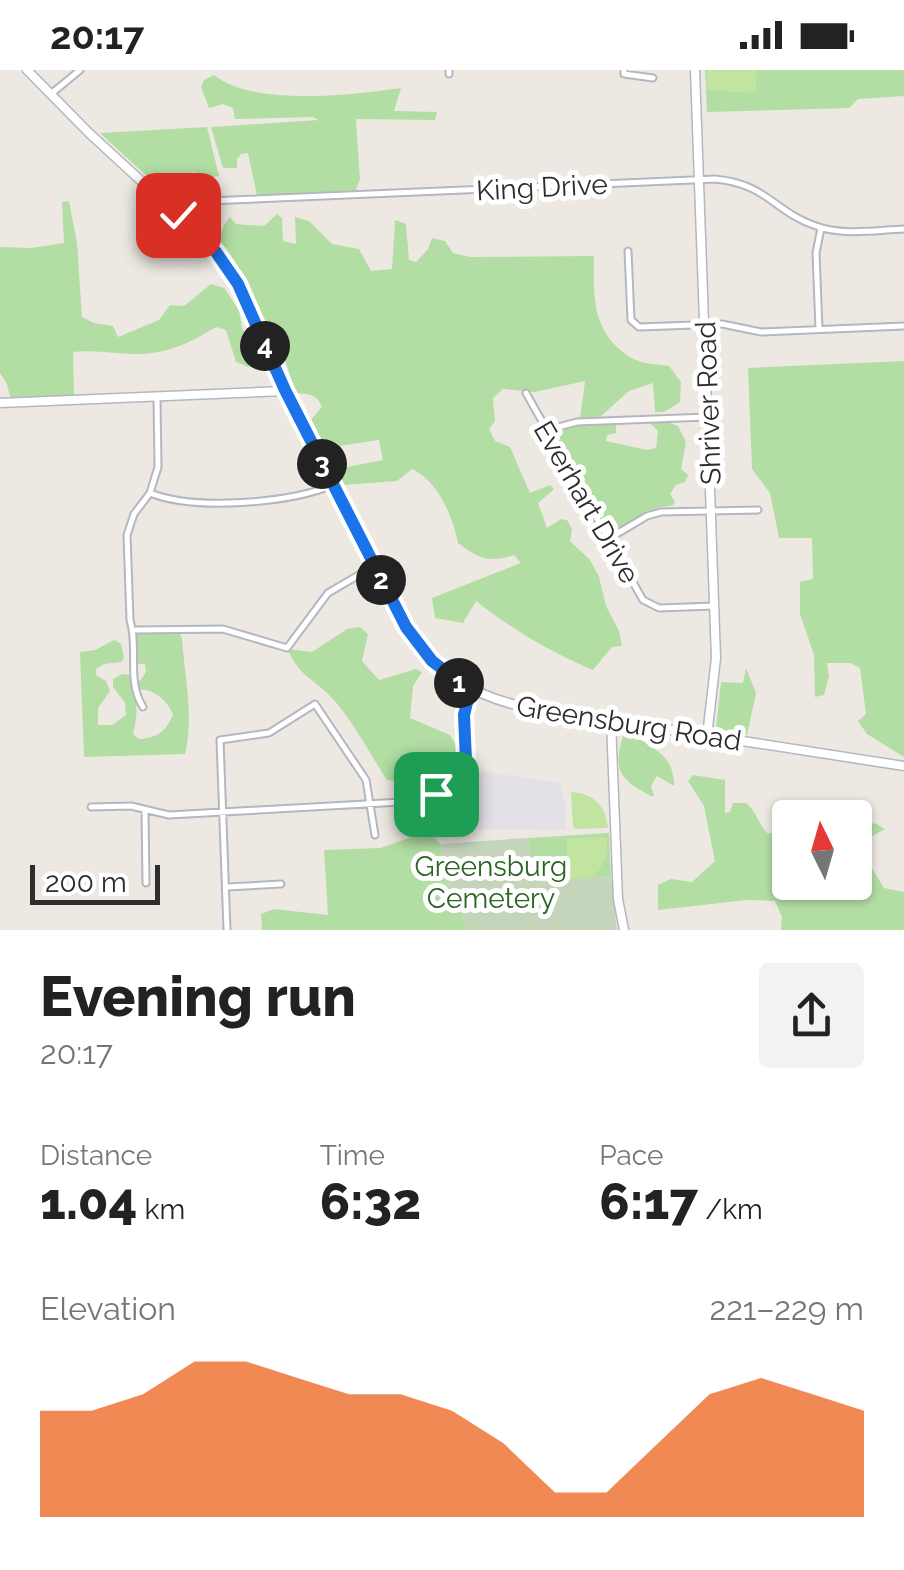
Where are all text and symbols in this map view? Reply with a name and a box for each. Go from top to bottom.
text: 20:17 [50,13,144,58]
street label: King Drive [475,168,609,207]
pin [136,173,221,258]
icon: check [151,188,206,243]
pin: 4 [240,321,290,371]
street label: Shriver Road [689,321,728,485]
text: 4 [257,329,273,362]
street label: Everhart Drive [527,415,646,589]
pin: 3 [297,439,347,489]
text: 3 [314,447,330,480]
pin: 2 [356,555,406,605]
text: 2 [373,563,389,596]
pin: 1 [434,658,484,708]
text: 1 [452,666,466,699]
street label: Greensburg Road [514,689,744,758]
pin [394,752,479,837]
icon: arrive [409,767,464,822]
north arrow [772,800,872,900]
map controls [772,800,872,900]
park label: Greensburg Cemetery [415,850,567,915]
scale bar [30,860,160,904]
text: 200 m [45,866,127,899]
button: share [759,963,864,1068]
text: Evening run [40,964,356,1029]
text: 20:17 [40,1034,113,1071]
text: Distance [40,1139,152,1172]
text: Time [320,1139,385,1172]
text: Pace [599,1139,664,1172]
text: 1.04 [40,1172,137,1231]
text: 6:32 [320,1172,421,1231]
text: 6:17 [599,1172,698,1231]
text: km [137,1193,185,1226]
text: /km [698,1193,763,1226]
text: Elevation [40,1290,176,1327]
text: 221–229 m [710,1290,864,1327]

